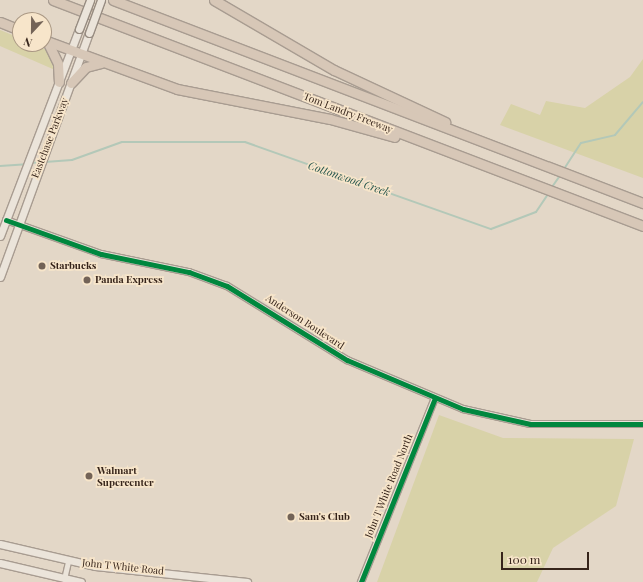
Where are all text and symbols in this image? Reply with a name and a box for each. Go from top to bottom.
north arrow [12,12,52,52]
text: N [21,34,34,51]
street label: Tom Landry Freeway [302,90,394,136]
street label: Eastchase Parkway [29,96,71,180]
water label: Cottonwood Creek [306,159,392,199]
place label: Starbucks [50,260,96,272]
marker: Starbucks [37,261,47,271]
place label: Panda Express [95,274,163,286]
marker: Panda Express [82,275,92,285]
street label: Anderson Boulevard [264,292,346,352]
street label: John T White Road North [362,432,416,540]
place label: Walmart Supercenter [97,464,154,488]
marker: Walmart Supercenter [84,471,94,481]
place label: Sam's Club [299,511,350,523]
marker: Sam's Club [286,512,296,522]
scale bar [503,544,591,570]
text: 100 m [508,551,540,567]
street label: John T White Road [81,557,165,577]

